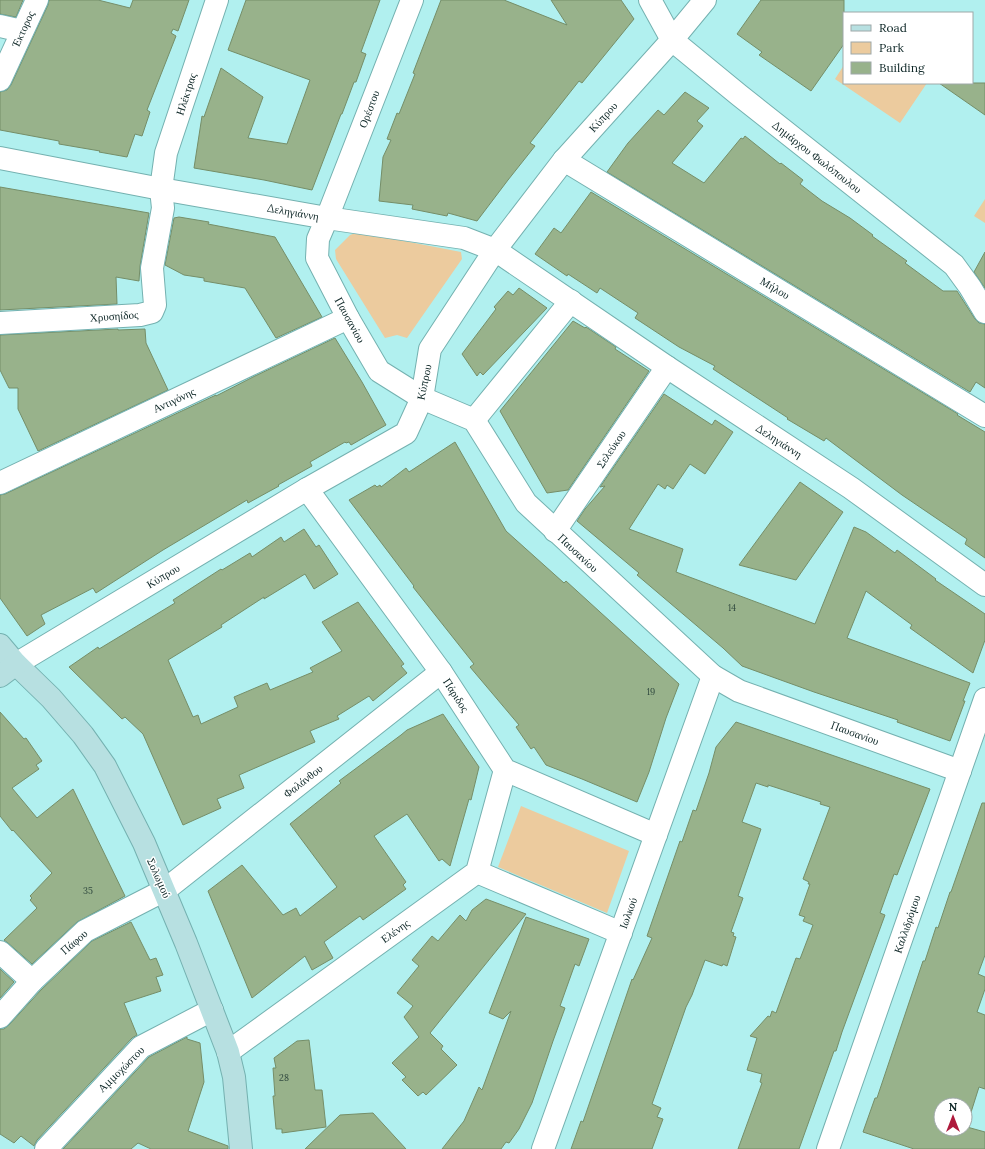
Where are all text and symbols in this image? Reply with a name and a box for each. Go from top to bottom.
street label: Έκτορος [8,8,38,50]
legend [843,12,973,84]
text: Road [879,20,907,35]
text: Park [879,40,905,55]
text: Building [879,60,925,75]
street label: Ηλέκτρας [173,71,200,117]
street label: Ορέστου [355,88,383,130]
street label: Κύπρου [586,98,621,135]
street label: Δημάρχου Φωλόπουλου [769,118,865,197]
street label: Δεληγιάννη [266,201,320,224]
street label: Μήλου [758,274,793,302]
street label: Παυσανίου [332,295,369,346]
street label: Χρυσηίδος [89,307,139,325]
street label: Κύπρου [413,362,435,401]
street label: Αντιγόνης [151,384,198,416]
street label: Δεληγιάννη [753,421,805,461]
street label: Σελεύκου [593,427,629,471]
street label: Παυσανίου [555,531,602,576]
street label: Κύπρου [144,560,183,591]
house number: 14 [728,602,736,613]
street label: Πάριδος [440,675,472,715]
house number: 19 [647,686,655,697]
street label: Παυσανίου [829,718,881,748]
street label: Φαλάνθου [281,761,326,801]
street label: Σολωμού [144,856,174,901]
house number: 35 [83,885,93,896]
street label: Καλλιδρόμου [891,893,924,955]
street label: Ιωλκού [616,895,640,931]
street label: Ελένης [378,916,412,946]
street label: Πάφου [58,926,91,958]
street label: Αμμοχώστου [95,1042,148,1095]
house number: 28 [279,1072,289,1083]
north arrow [933,1097,973,1137]
text: N [949,1100,958,1114]

